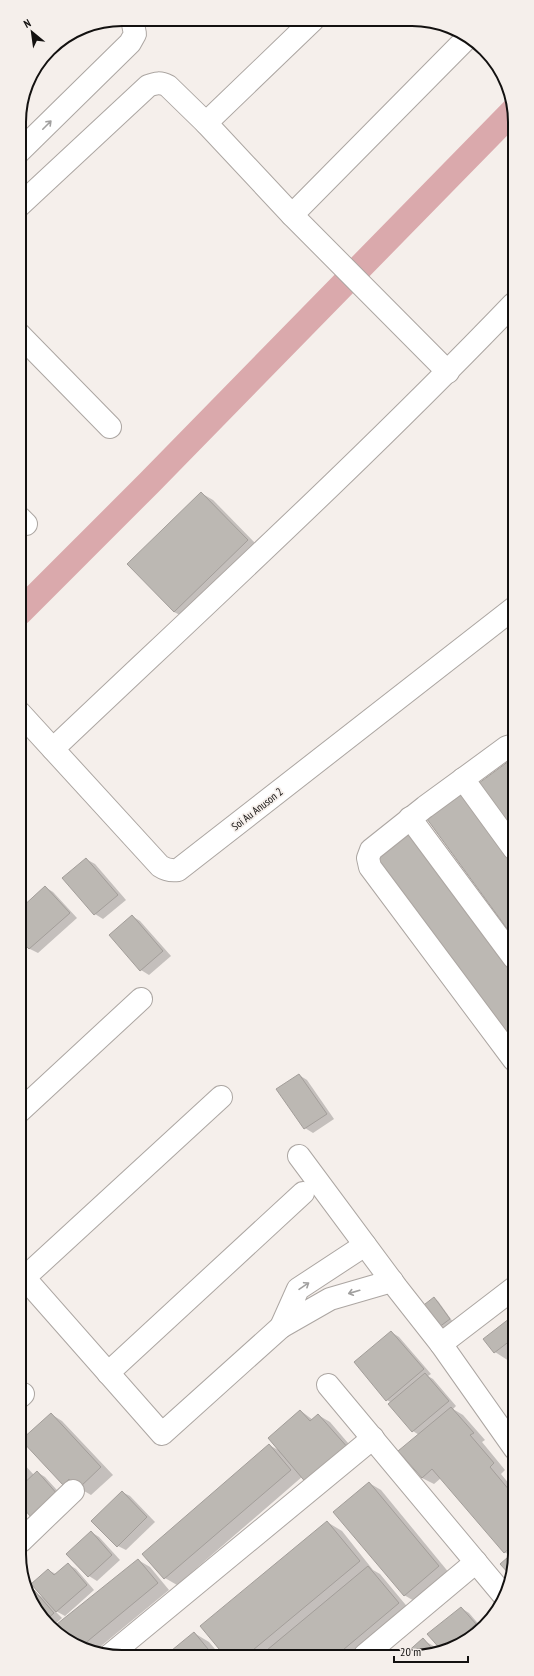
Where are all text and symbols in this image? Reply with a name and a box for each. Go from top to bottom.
north arrow [12,12,52,52]
text: N [21,16,33,31]
one-way arrow [42,120,52,130]
street label: Soi Au Anuson 2 [229,785,285,833]
one-way arrow [298,1282,309,1290]
one-way arrow [348,1289,361,1296]
scale bar [394,1638,468,1664]
text: 20 m [400,1644,421,1659]

